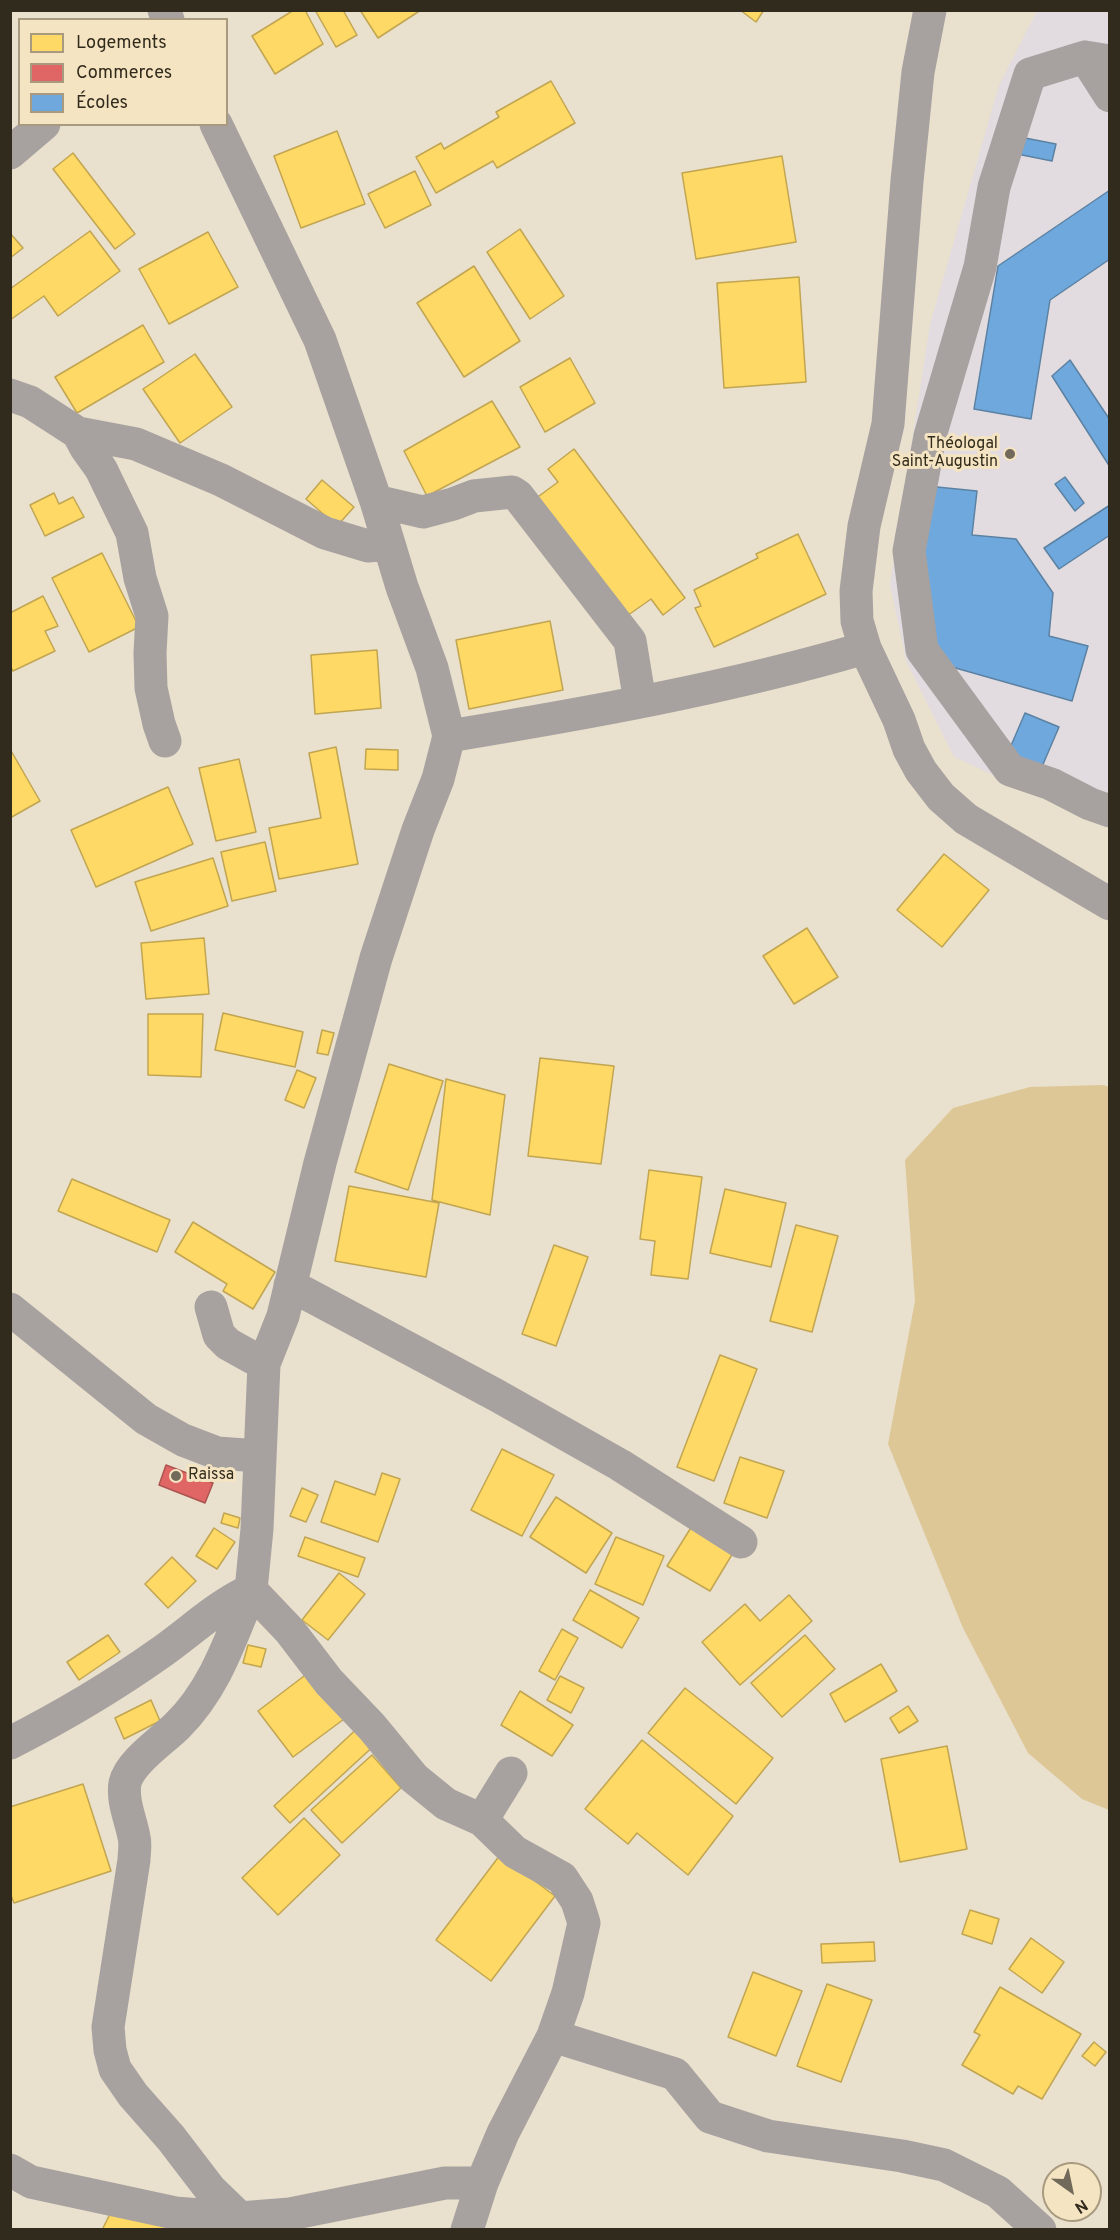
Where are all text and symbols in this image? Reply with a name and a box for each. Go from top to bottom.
legend [18,18,228,126]
text: Logements [76,32,167,55]
text: Commerces [76,62,172,85]
text: Écoles [76,92,128,115]
place label: Théologal Saint-Augustin [892,435,998,473]
marker: Théologal Saint-Augustin [1003,447,1017,461]
place label: Raissa [188,1466,234,1486]
marker: Raissa [169,1469,183,1483]
north arrow [1042,2162,1102,2222]
text: N [1070,2194,1091,2217]

